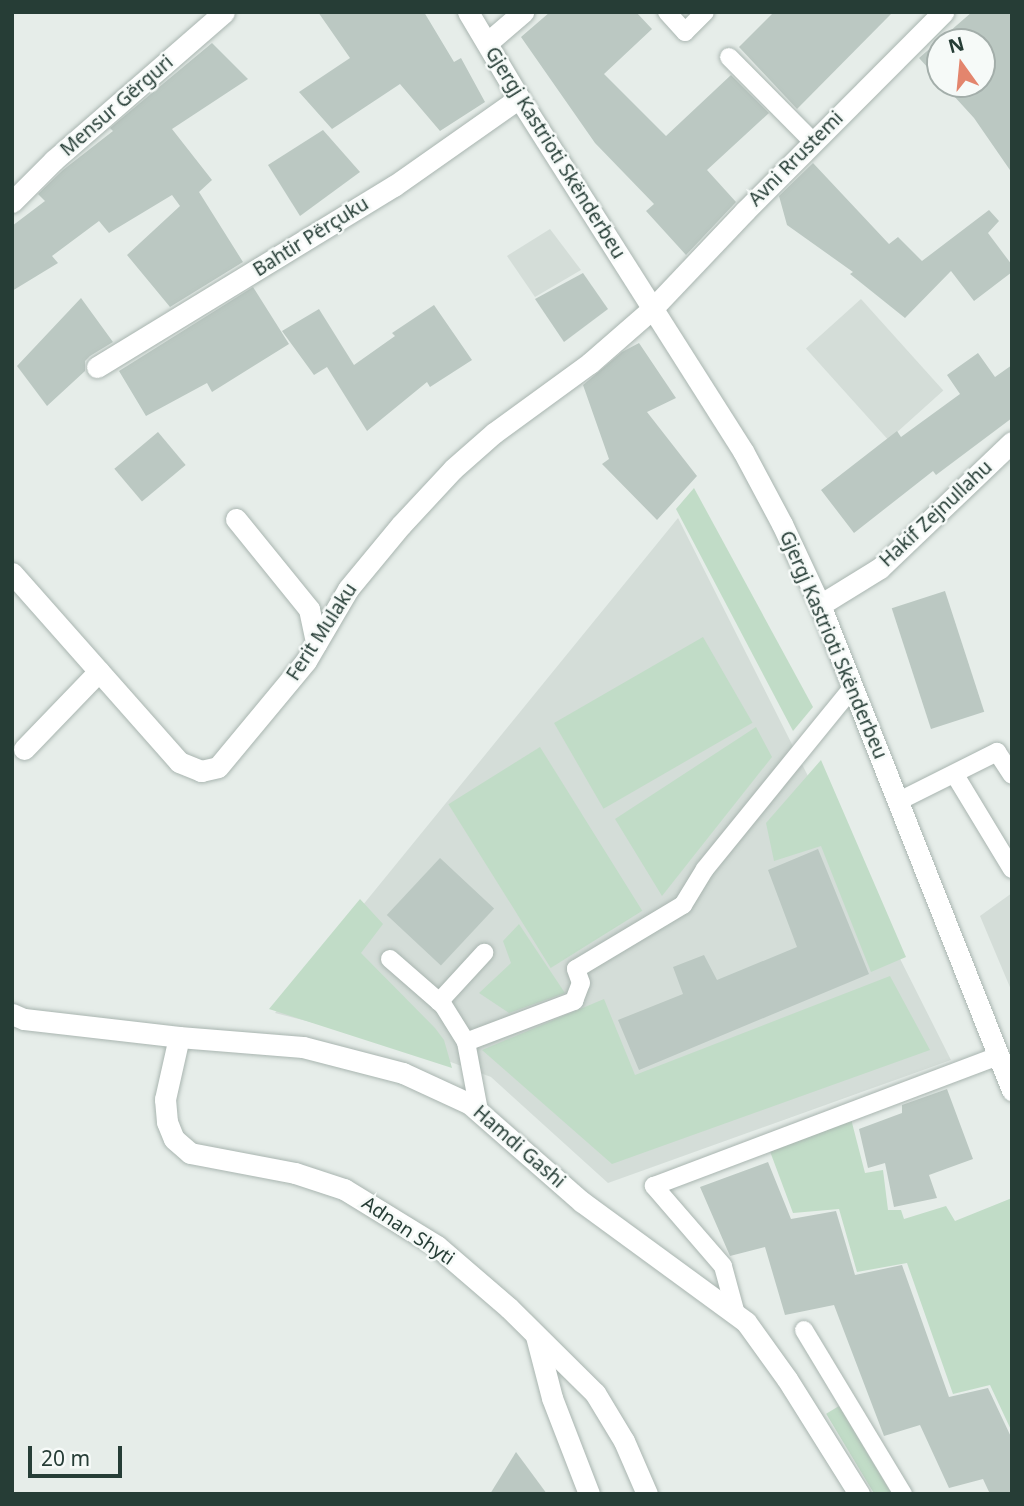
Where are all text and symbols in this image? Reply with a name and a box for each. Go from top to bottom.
north arrow [926,28,996,98]
text: N [945,30,967,59]
street label: Gjergj Kastrioti Skënderbeu [480,43,630,263]
street label: Mensur Gërguri [56,51,178,161]
street label: Avni Rrustemi [744,107,848,211]
street label: Bahtir Përçuku [249,192,373,282]
street label: Hakif Zejnullahu [875,456,997,572]
street label: Gjergj Kastrioti Skënderbeu [775,528,891,762]
street label: Ferit Mulaku [282,579,362,685]
street label: Hamdi Gashi [468,1101,570,1193]
street label: Adnan Shyti [357,1192,459,1270]
scale bar [32,1432,126,1476]
text: 20 m [41,1444,90,1472]

